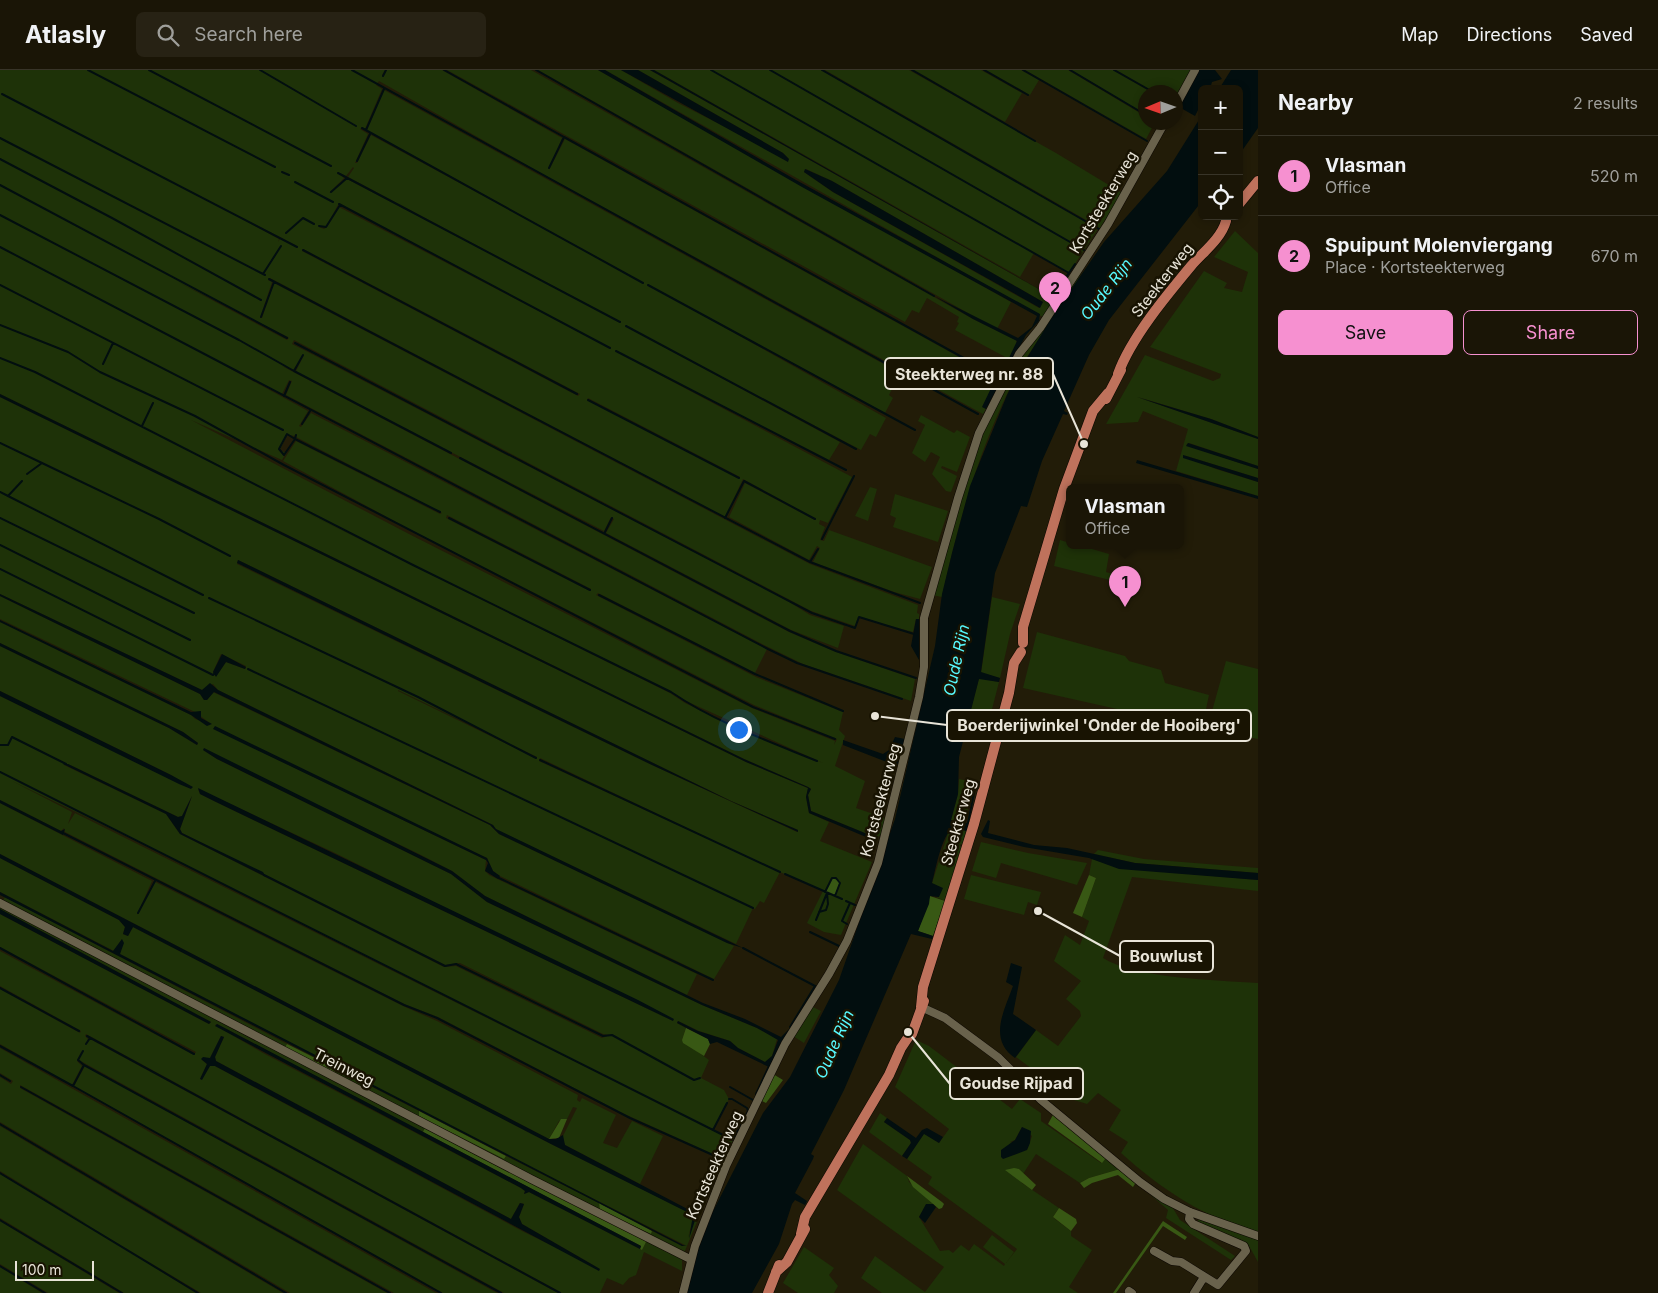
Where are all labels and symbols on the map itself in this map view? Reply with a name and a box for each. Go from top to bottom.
north arrow [1138,85,1183,130]
street label: Kortsteekterweg [1065,147,1141,257]
street label: Steekterweg [1127,239,1197,321]
water label: Oude Rijn [1076,254,1136,324]
pin: 2 [1039,272,1071,313]
callout: Steekterweg nr. 88 [885,358,1053,389]
text: Steekterweg nr. 88 [895,364,1043,384]
pin: 1 [1109,566,1141,607]
water label: Oude Rijn [939,622,973,698]
callout: Boerderijwinkel 'Onder de Hooiberg' [947,710,1251,741]
text: Boerderijwinkel 'Onder de Hooiberg' [957,715,1241,735]
your location [726,717,752,743]
street label: Kortsteekterweg [856,741,904,859]
street label: Steekterweg [937,776,979,868]
callout: Bouwlust [1120,941,1213,972]
text: Bouwlust [1129,946,1203,966]
water label: Oude Rijn [810,1007,858,1081]
street label: Treinweg [311,1044,377,1090]
callout: Goudse Rijpad [950,1068,1083,1099]
text: Goudse Rijpad [960,1073,1072,1093]
street label: Kortsteekterweg [682,1108,746,1222]
scale bar [15,1258,94,1281]

